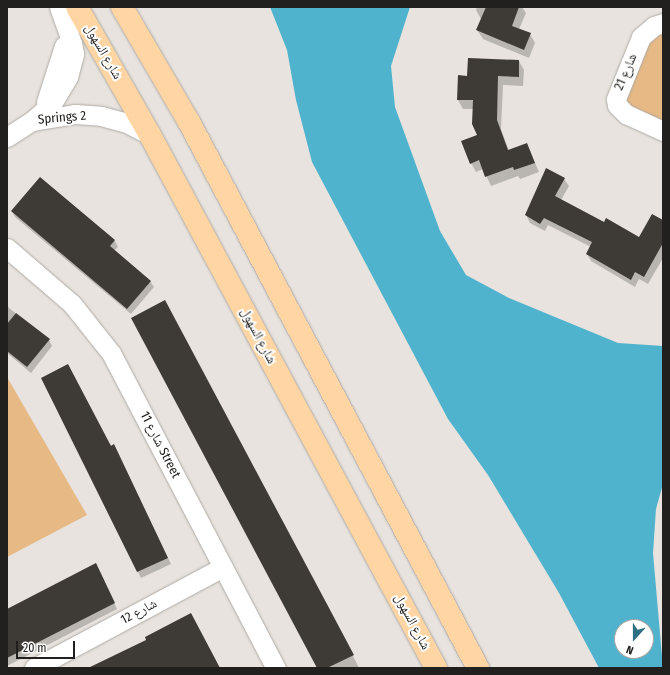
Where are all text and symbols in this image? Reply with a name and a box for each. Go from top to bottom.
street label: شارع السهول [81,22,125,82]
street label: شارع 21 [611,51,641,93]
street label: Springs 2 [37,108,87,128]
street label: شارع السهول [237,305,279,367]
street label: شارع 11 Street [137,409,183,481]
street label: شارع السهول [391,591,433,653]
street label: شارع 12 [118,596,160,628]
north arrow [614,619,654,659]
scale bar [18,633,77,659]
text: 20 m [23,641,47,655]
text: N [624,642,635,657]

